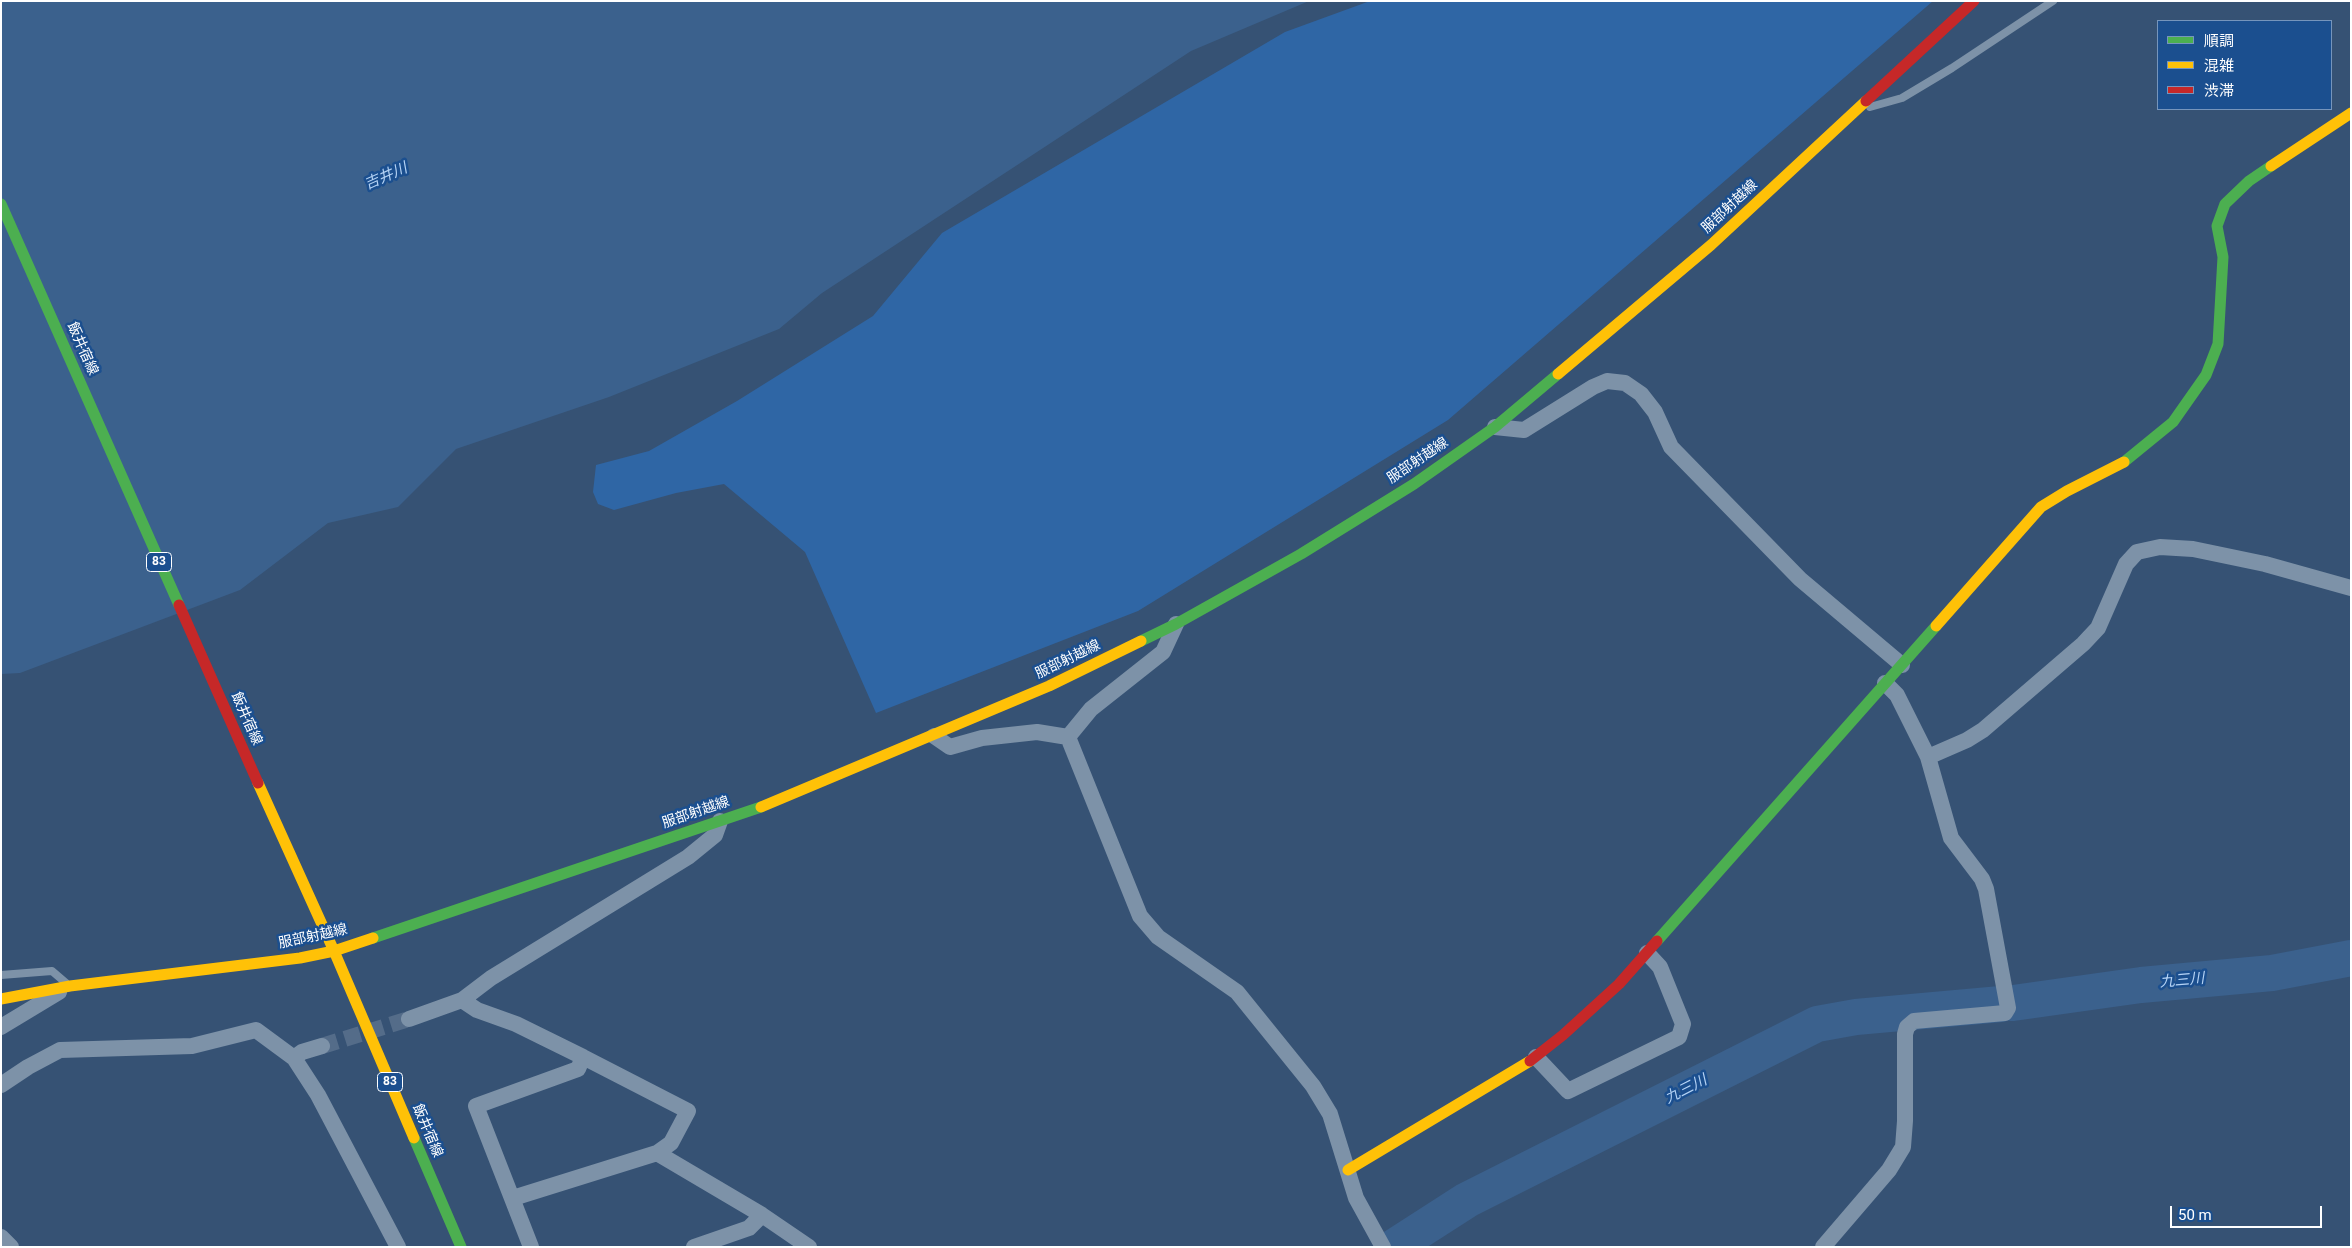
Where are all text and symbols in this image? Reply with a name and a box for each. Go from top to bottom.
legend [2157,20,2332,110]
text: 順調 [2204,32,2234,50]
text: 混雑 [2204,57,2234,75]
text: 渋滞 [2204,82,2234,100]
water label: 吉井川 [362,160,410,194]
street label: 服部射越線 [1699,177,1761,237]
street label: 飯井宿線 [63,320,101,378]
street label: 服部射越線 [1384,434,1452,488]
road number: 83 [146,552,172,572]
street label: 服部射越線 [1033,637,1103,683]
street label: 飯井宿線 [227,690,265,748]
street label: 服部射越線 [660,794,732,832]
street label: 服部射越線 [277,922,349,952]
water label: 九三川 [2159,970,2205,992]
road number: 83 [378,1072,402,1092]
water label: 九三川 [1662,1072,1710,1108]
street label: 飯井宿線 [408,1102,446,1160]
scale bar [2172,1196,2324,1228]
text: 50 m [2178,1206,2212,1224]

